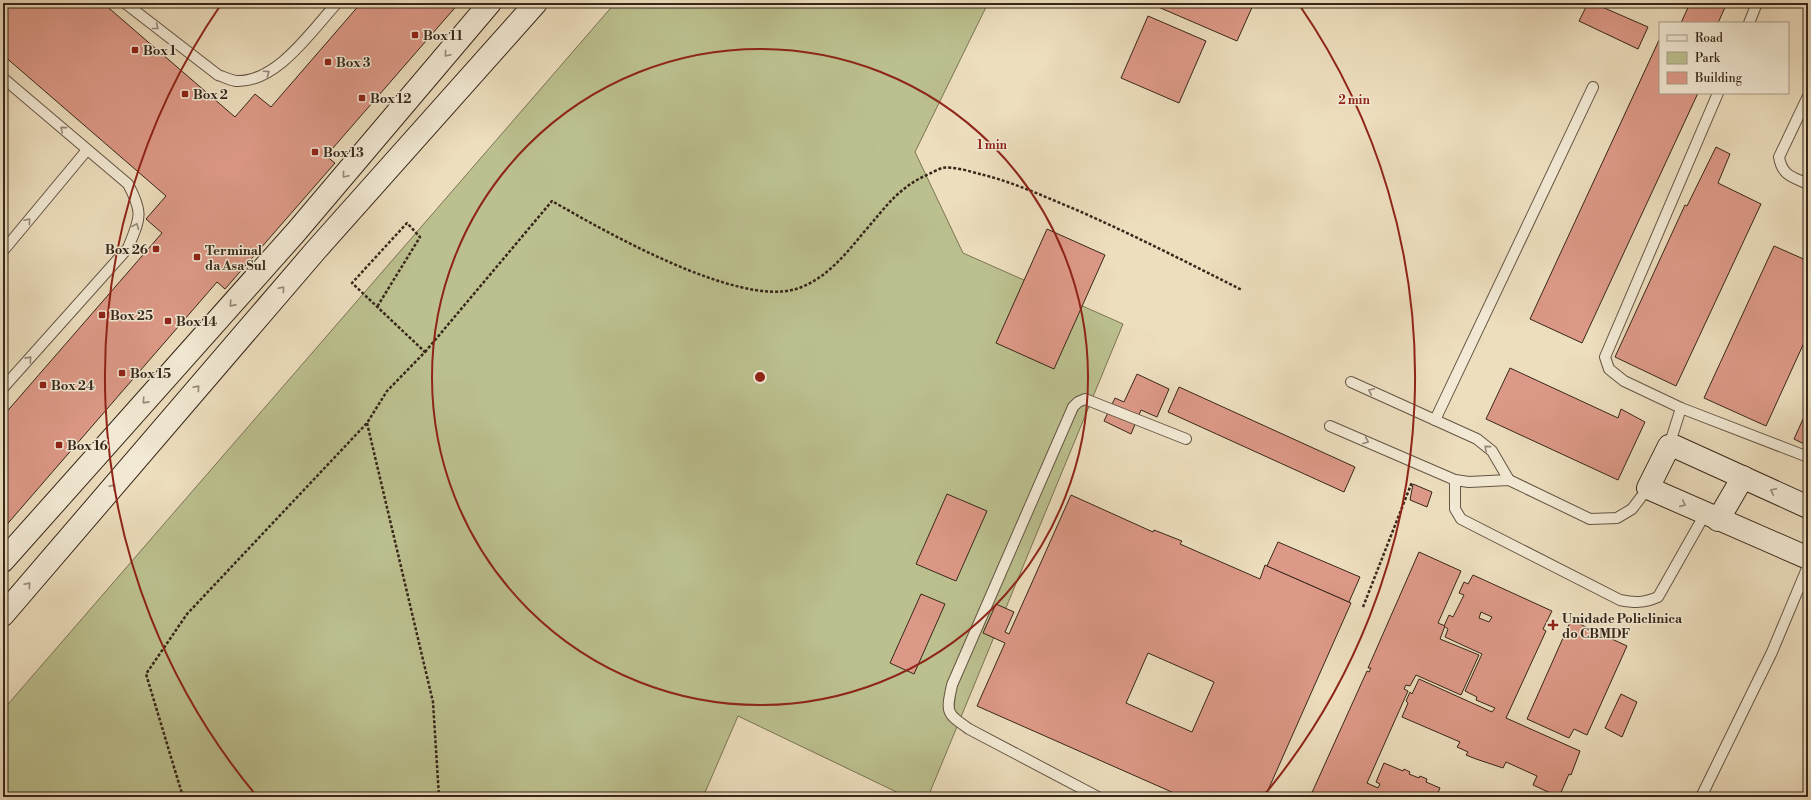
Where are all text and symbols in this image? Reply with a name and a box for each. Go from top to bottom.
one-way arrow [151,22,158,29]
legend [1659,22,1789,94]
place label: Box 11 [423,28,463,44]
marker: Box 11 [410,30,420,40]
text: Road [1695,31,1723,46]
place label: Box 1 [143,43,177,59]
marker: Box 1 [130,45,140,55]
one-way arrow [444,49,451,57]
text: Park [1695,51,1721,66]
place label: Box 3 [336,55,371,71]
marker: Box 3 [323,57,333,67]
one-way arrow [263,70,270,78]
text: Building [1694,71,1743,86]
place label: Box 2 [193,87,228,103]
marker: Box 2 [180,89,190,99]
place label: Box 12 [370,91,411,107]
marker: Box 12 [357,93,367,103]
text: 2 min [1338,93,1370,108]
one-way arrow [61,127,68,134]
text: 1 min [977,138,1008,153]
place label: Box 13 [323,145,364,161]
marker: Box 13 [310,147,320,157]
one-way arrow [342,170,349,177]
one-way arrow [23,218,30,226]
one-way arrow [132,223,140,230]
place label: Box 26 [105,242,148,258]
place label: Terminal da Asa Sul [205,243,267,274]
marker: Box 26 [151,244,161,254]
marker: Terminal da Asa Sul [192,252,202,262]
one-way arrow [277,287,284,294]
one-way arrow [229,300,236,307]
place label: Box 25 [110,308,153,324]
marker: Box 25 [97,310,107,320]
place label: Box 14 [176,314,217,330]
marker: Box 14 [163,316,173,326]
one-way arrow [24,356,32,364]
place label: Box 15 [130,366,171,382]
marker: Box 15 [117,368,127,378]
centre of rings [753,370,767,384]
place label: Box 24 [51,378,95,394]
marker: Box 24 [38,380,48,390]
one-way arrow [193,385,200,393]
one-way arrow [1368,388,1375,396]
one-way arrow [143,397,150,404]
one-way arrow [1363,436,1370,444]
place label: Box 16 [67,438,108,454]
marker: Box 16 [54,440,64,450]
one-way arrow [1485,445,1492,452]
one-way arrow [108,484,115,491]
one-way arrow [1769,488,1777,496]
one-way arrow [1679,499,1687,507]
one-way arrow [24,583,31,590]
place label: Unidade Policlinica do CBMDF [1562,611,1683,642]
marker: Unidade Policlinica do CBMDF [1547,619,1559,631]

